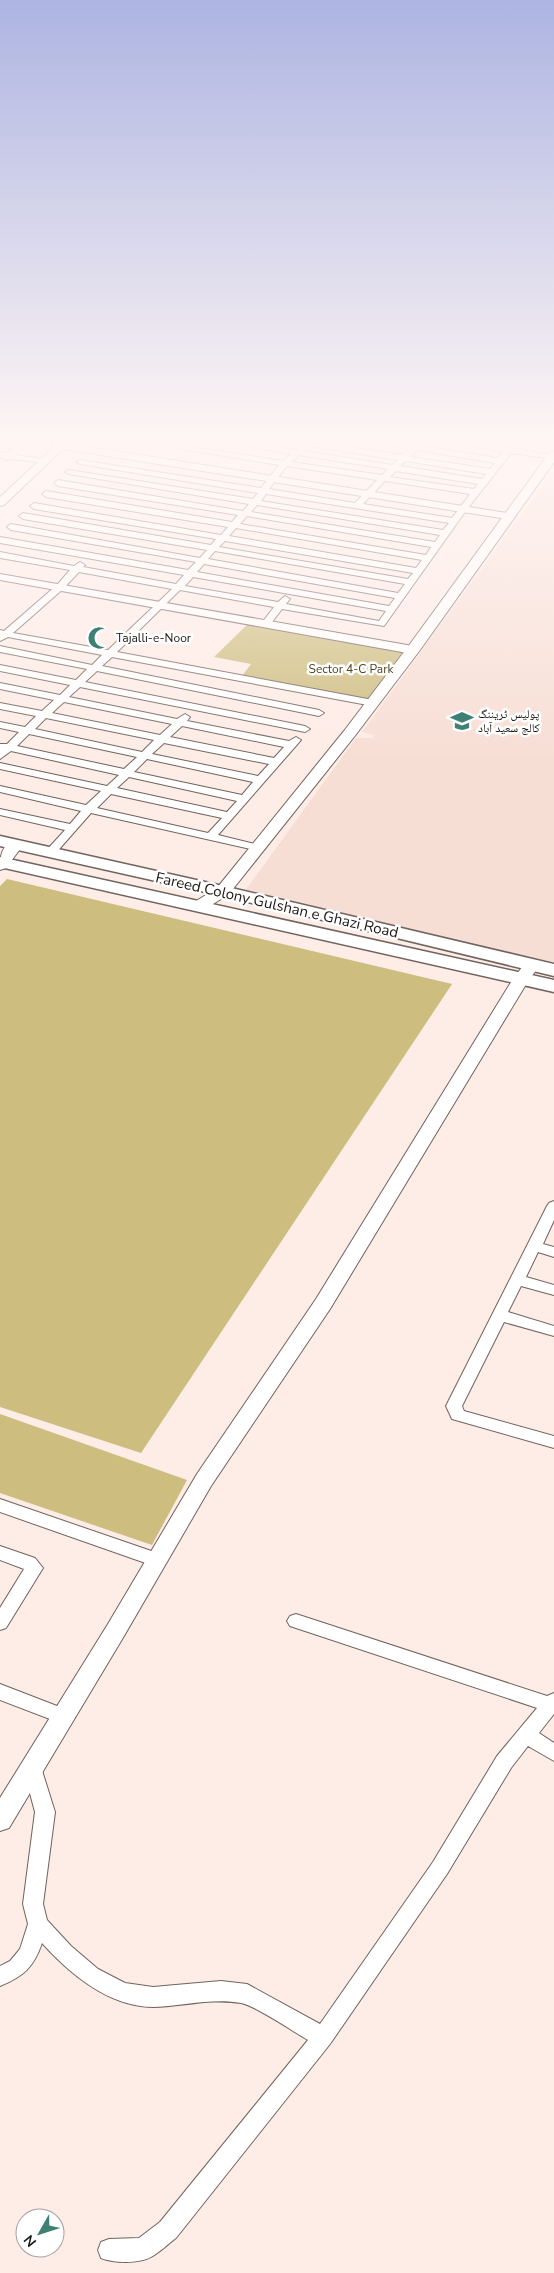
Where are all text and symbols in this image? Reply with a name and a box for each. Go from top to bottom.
mosque icon: Tajalli-e-Noor [86,625,112,651]
place label: Tajalli-e-Noor [116,630,192,646]
park label: Sector 4-C Park [309,661,394,677]
place label: پولیس ٹریننگ کالج سعید آباد [478,706,540,736]
school or university icon: پولیس ٹریننگ کالج سعید آباد [449,708,475,734]
street label: Fareed Colony Gulshan e Ghazi Road [154,867,400,943]
north arrow [15,2208,65,2258]
text: N [20,2231,41,2251]

